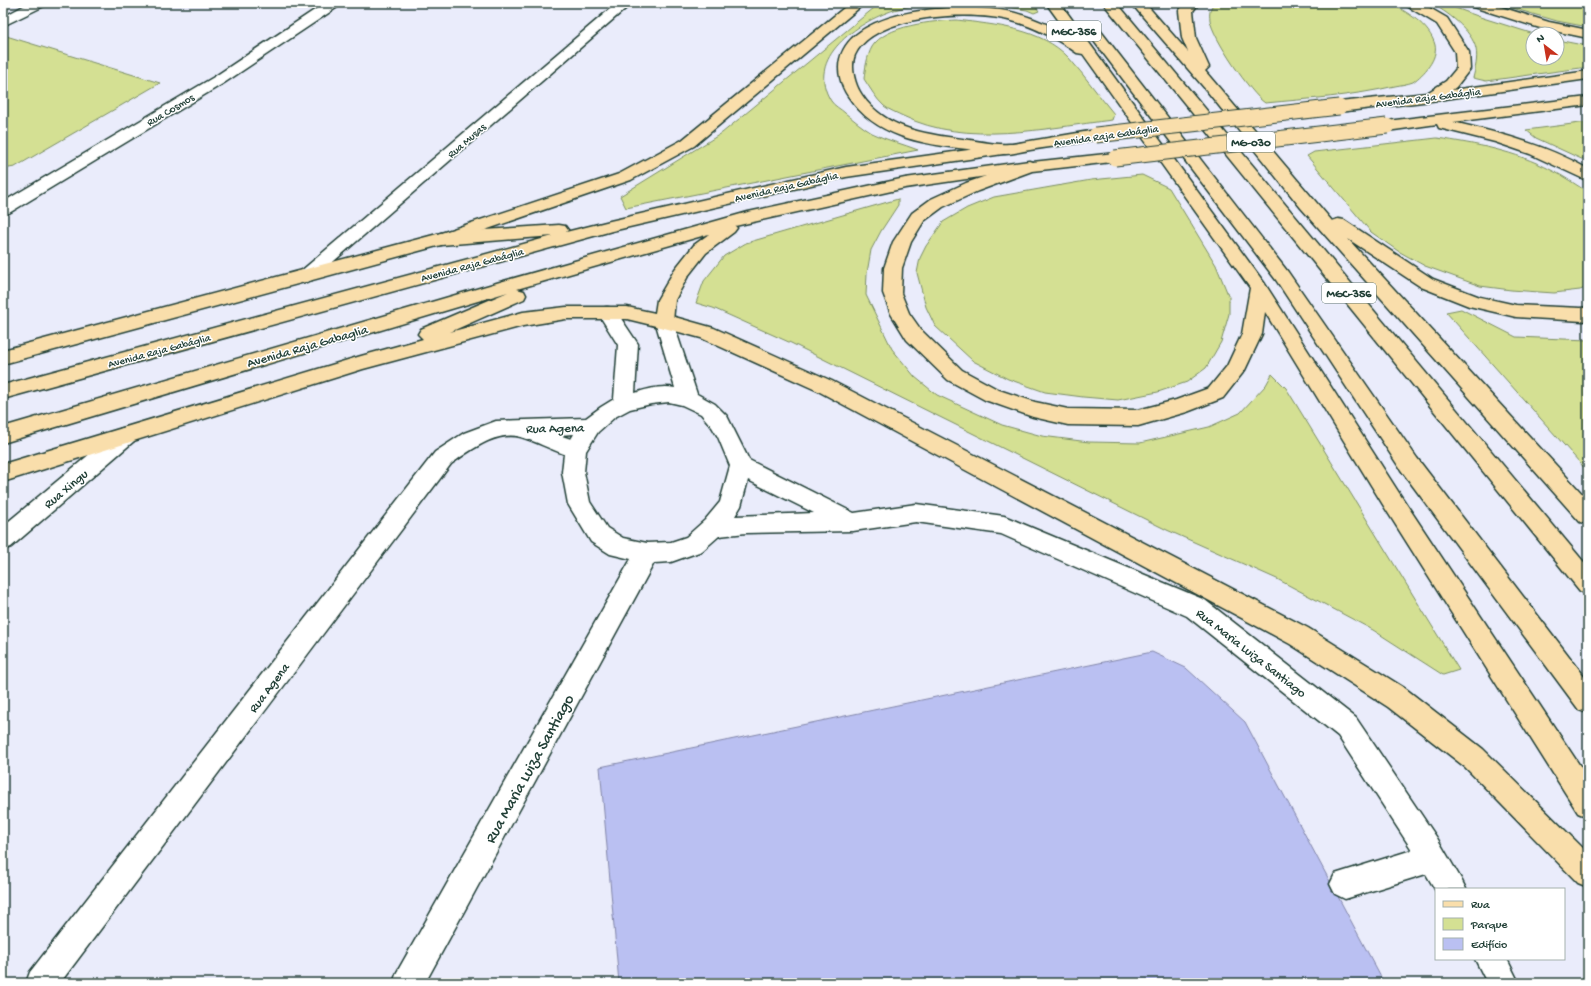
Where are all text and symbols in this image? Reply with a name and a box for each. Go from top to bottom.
road number: MGC-356 [1047,21,1101,41]
north arrow [1525,26,1565,66]
text: N [1535,32,1547,46]
street label: Avenida Raja Gabáglia [1375,86,1482,111]
street label: Rua Cosmos [145,91,198,129]
street label: Rua Musas [446,121,490,161]
street label: Avenida Raja Gabáglia [1053,124,1160,150]
road number: MG-030 [1227,132,1275,152]
street label: Avenida Raja Gabáglia [734,170,840,206]
street label: Avenida Raja Gabáglia [420,246,526,285]
road number: MGC-356 [1322,283,1376,303]
street label: Avenida Raja Gabaglia [246,323,371,372]
street label: Avenida Raja Gabáglia [107,332,213,371]
street label: Rua Agena [526,421,585,438]
street label: Rua Xingu [42,467,92,513]
street label: Rua Maria Luiza Santiago [1192,606,1309,702]
street label: Rua Agena [246,660,294,716]
street label: Rua Maria Luiza Santiago [482,692,580,847]
legend [1435,888,1565,960]
text: Rua [1471,899,1490,913]
text: Parque [1470,919,1508,933]
text: Edifício [1471,939,1507,953]

